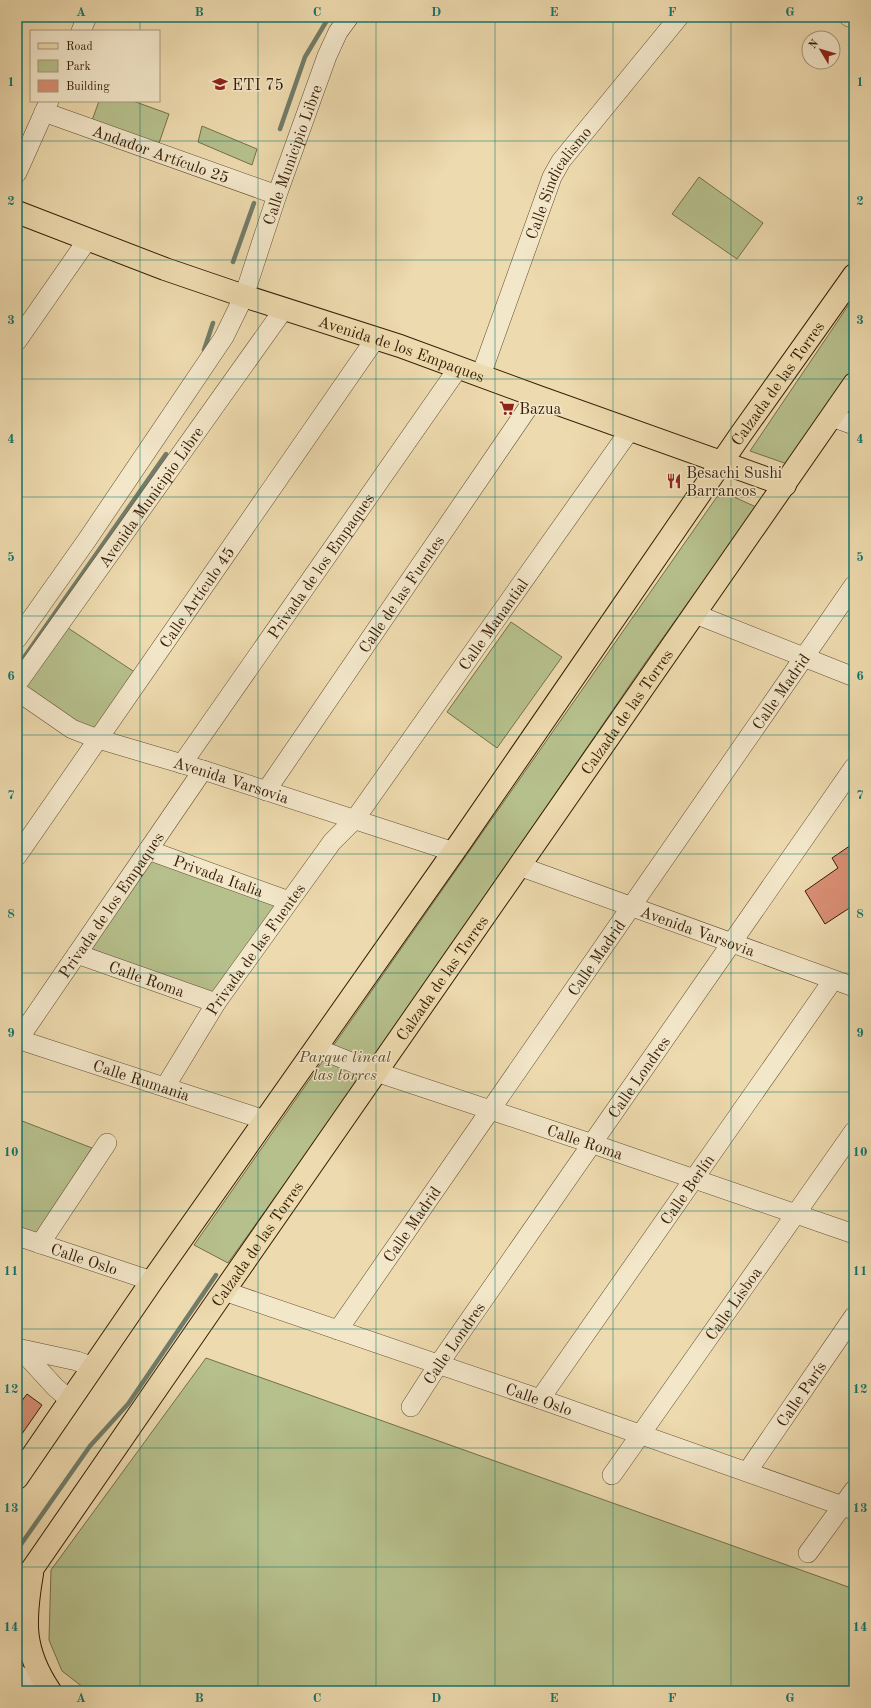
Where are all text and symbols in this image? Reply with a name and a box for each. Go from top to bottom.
text: A [76,6,86,19]
text: B [194,6,204,19]
text: C [313,6,321,19]
text: D [431,6,441,19]
text: E [550,6,559,19]
text: F [668,6,677,19]
text: G [785,6,795,19]
legend [30,30,160,102]
north arrow [801,30,841,70]
text: N [807,38,822,51]
text: Road [66,41,93,53]
text: Park [66,61,91,73]
school or university icon: ETI 75 [211,75,229,93]
text: 1 [7,76,15,89]
text: 1 [856,76,864,89]
place label: ETI 75 [232,78,284,94]
text: Building [66,81,110,93]
street label: Calle Municipio Libre [262,83,326,227]
street label: Andador Artículo 25 [90,124,231,187]
street label: Calle Sindicalismo [524,124,596,242]
text: 2 [7,195,15,208]
text: 2 [856,195,864,208]
text: 3 [7,314,15,327]
street label: Avenida de los Empaques [316,314,486,386]
text: 3 [856,314,864,327]
street label: Calzada de las Torres [729,319,828,449]
supermarket icon: Bazua [498,399,516,417]
place label: Bazua [519,402,562,418]
street label: Avenida Municipio Libre [97,425,207,571]
text: 4 [7,433,15,446]
text: 4 [856,433,864,446]
place label: Besachi Sushi Barrancos [686,466,782,500]
restaurant icon: Besachi Sushi Barrancos [665,472,683,490]
street label: Privada de los Empaques [266,491,378,642]
street label: Calle de las Fuentes [357,533,448,656]
street label: Calle Artículo 45 [158,545,238,652]
text: 5 [7,551,15,564]
text: 5 [856,551,864,564]
street label: Calle Manantial [457,577,532,674]
street label: Calzada de las Torres [579,647,677,778]
street label: Calle Madrid [750,652,814,733]
text: 6 [7,670,15,683]
text: 6 [856,670,864,683]
street label: Avenida Varsovia [171,756,291,808]
text: 7 [7,789,15,802]
text: 7 [856,789,864,802]
street label: Privada de los Empaques [57,830,168,982]
street label: Privada Italia [171,854,265,901]
street label: Privada de las Fuentes [205,881,309,1019]
street label: Avenida Varsovia [638,904,756,960]
text: 8 [7,908,15,921]
text: 8 [856,908,864,921]
street label: Calzada de las Torres [394,913,492,1044]
street label: Calle Madrid [566,918,629,1000]
street label: Calle Roma [106,960,186,1001]
text: 9 [7,1027,15,1040]
text: 9 [856,1027,864,1040]
street label: Calle Londres [606,1034,674,1122]
park label: Parque lineal las torres [298,1050,391,1084]
street label: Calle Rumania [91,1058,191,1105]
street label: Calle Roma [544,1123,625,1164]
text: 10 [3,1146,19,1159]
text: 10 [852,1146,868,1159]
street label: Calle Berlín [658,1152,718,1228]
street label: Calzada de las Torres [210,1179,307,1310]
street label: Calle Madrid [381,1184,445,1266]
street label: Calle Oslo [48,1242,119,1279]
text: 11 [3,1265,19,1278]
street label: Calle Lisboa [703,1265,766,1344]
text: 11 [852,1265,868,1278]
street label: Calle Londres [422,1300,489,1388]
street label: Calle París [775,1359,830,1430]
street label: Calle Oslo [503,1382,574,1420]
text: 12 [3,1383,19,1396]
text: 12 [852,1383,868,1396]
text: 13 [3,1502,19,1515]
text: 13 [852,1502,868,1515]
text: 14 [3,1621,19,1634]
text: 14 [852,1621,868,1634]
text: A [76,1692,86,1705]
text: B [194,1692,204,1705]
text: C [313,1692,321,1705]
text: D [431,1692,441,1705]
text: E [550,1692,559,1705]
text: F [668,1692,677,1705]
text: G [785,1692,795,1705]

